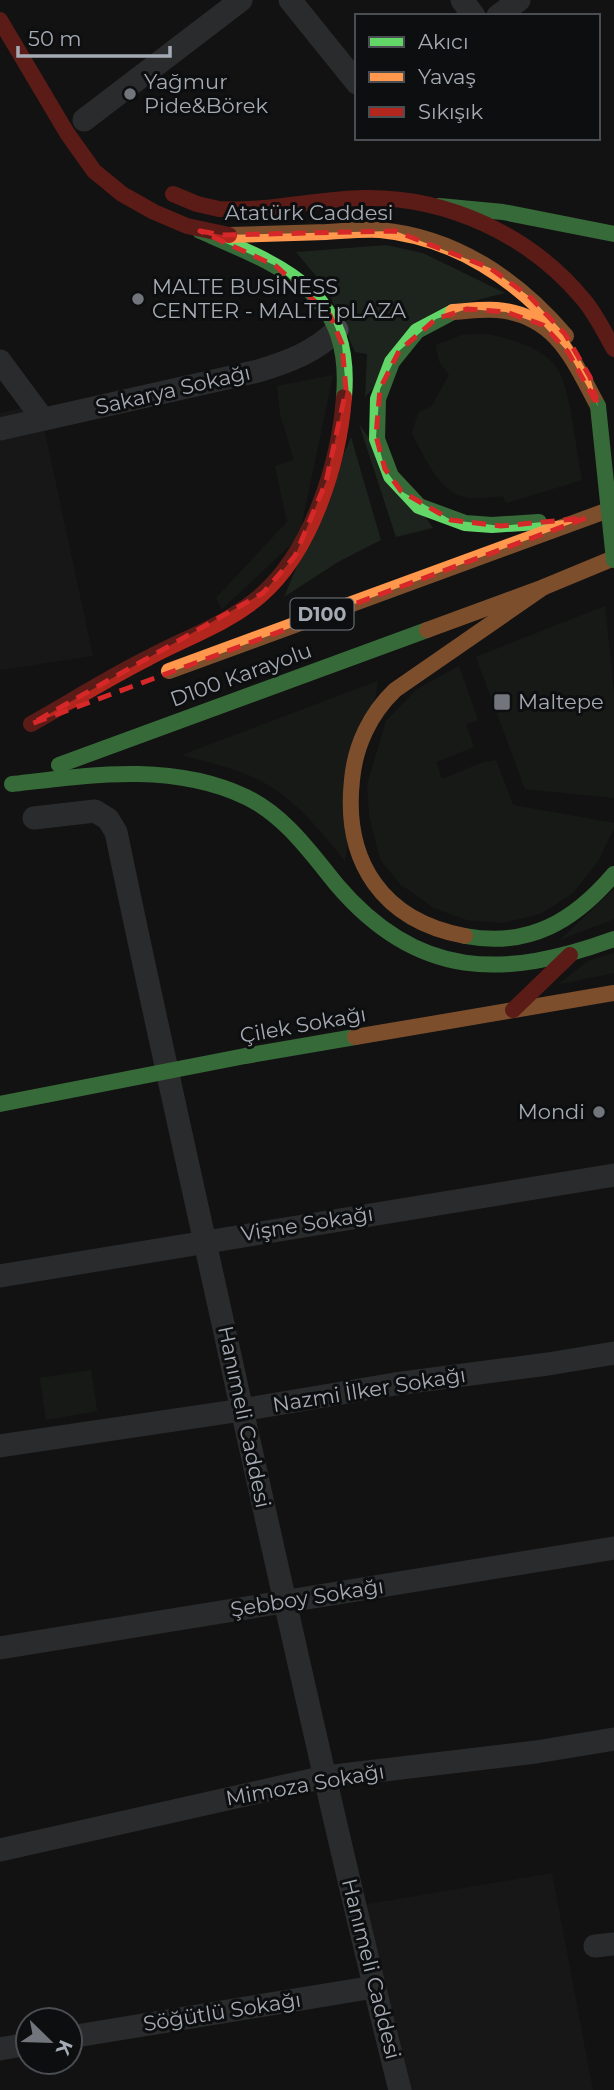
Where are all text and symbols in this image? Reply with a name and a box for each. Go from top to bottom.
scale bar [18,14,170,58]
legend [355,14,600,140]
text: 50 m [28,26,82,51]
text: Akıcı [418,29,469,54]
text: Yavaş [418,64,476,89]
place label: Yağmur Pide&Börek [144,69,269,118]
marker: Yağmur Pide&Börek [122,86,138,102]
text: Sıkışık [418,99,484,124]
street label: Atatürk Caddesi [225,200,393,225]
place label: MALTE BUSİNESS CENTER - MALTE pLAZA [152,274,407,323]
marker: MALTE BUSİNESS CENTER - MALTE pLAZA [130,291,146,307]
street label: Sakarya Sokağı [93,360,253,419]
road number: D100 [290,598,354,629]
street label: D100 Karayolu [167,637,315,712]
place label: Maltepe [518,689,604,714]
marker: Maltepe [492,692,512,712]
street label: Çilek Sokağı [238,1001,368,1048]
place label: Mondi [518,1099,585,1124]
marker: Mondi [591,1104,607,1120]
street label: Vişne Sokağı [239,1201,375,1246]
street label: Hanımeli Caddesi [213,1324,276,1510]
street label: Nazmi İlker Sokağı [271,1362,467,1417]
street label: Şebboy Sokağı [229,1573,385,1622]
street label: Mimoza Sokağı [224,1758,386,1811]
street label: Hanımeli Caddesi [337,1876,406,2062]
street label: Söğütlü Sokağı [141,1987,303,2036]
north arrow [14,2006,84,2076]
text: K [50,2036,78,2059]

